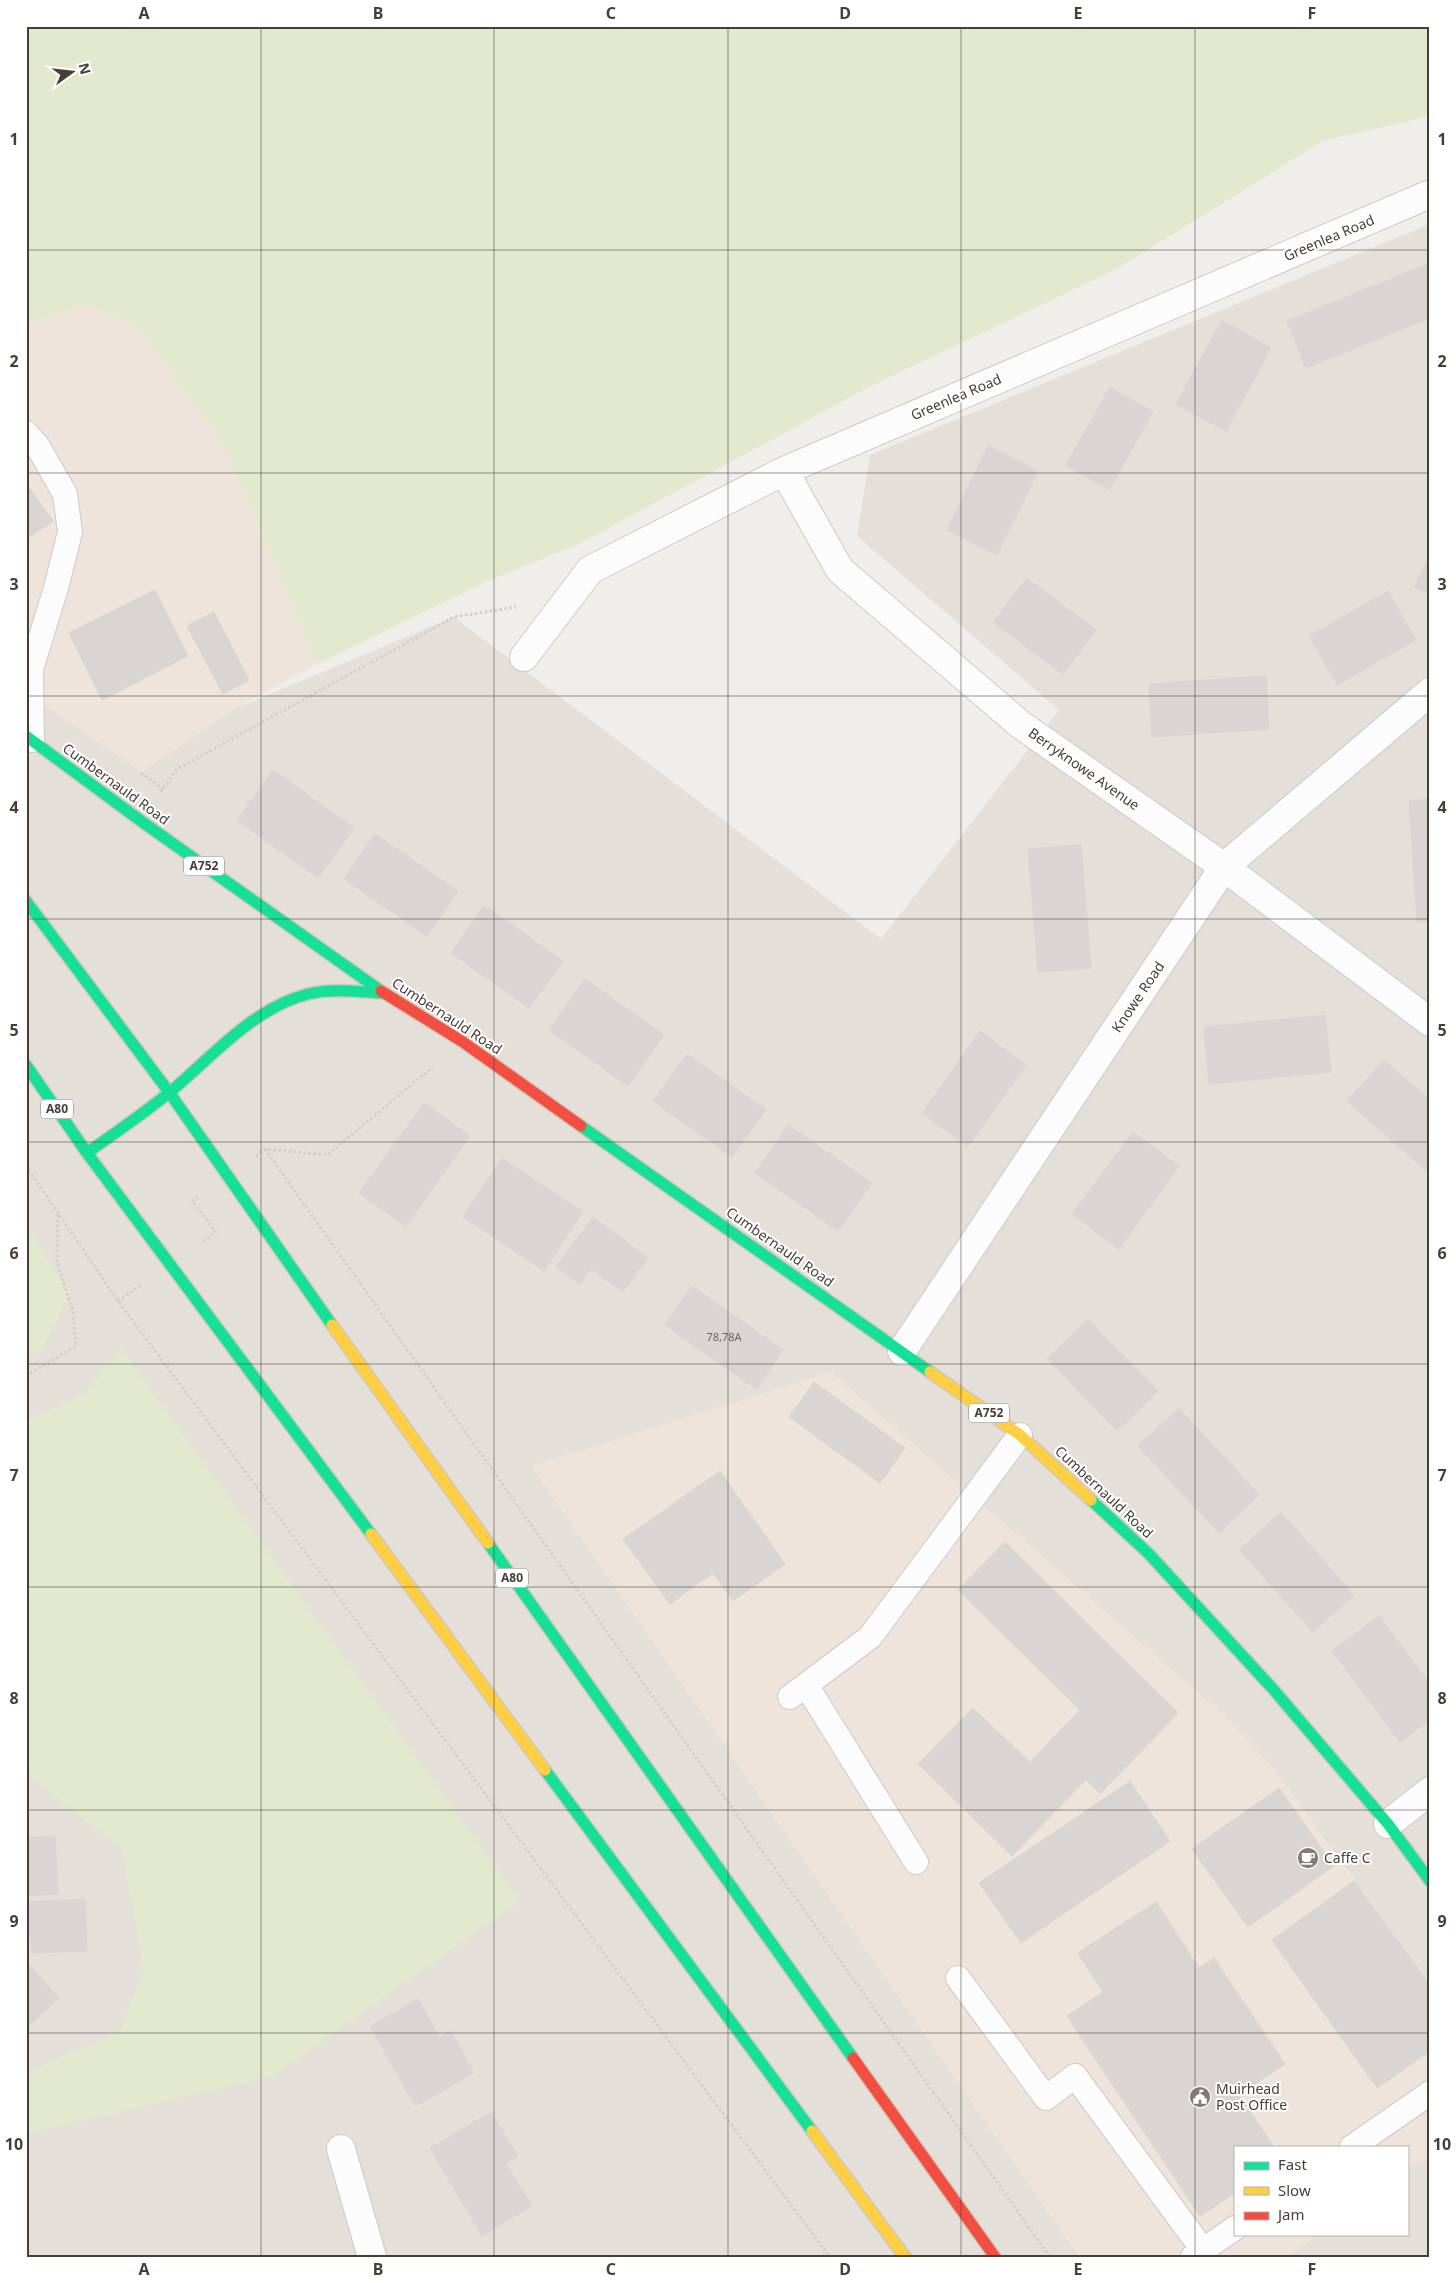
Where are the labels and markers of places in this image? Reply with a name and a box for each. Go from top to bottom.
cafe icon: Caffe C [1296,1846,1320,1870]
place label: Caffe C [1324,1848,1371,1867]
place label: Muirhead Post Office [1216,2079,1287,2114]
public building icon: Muirhead Post Office [1188,2085,1212,2109]

